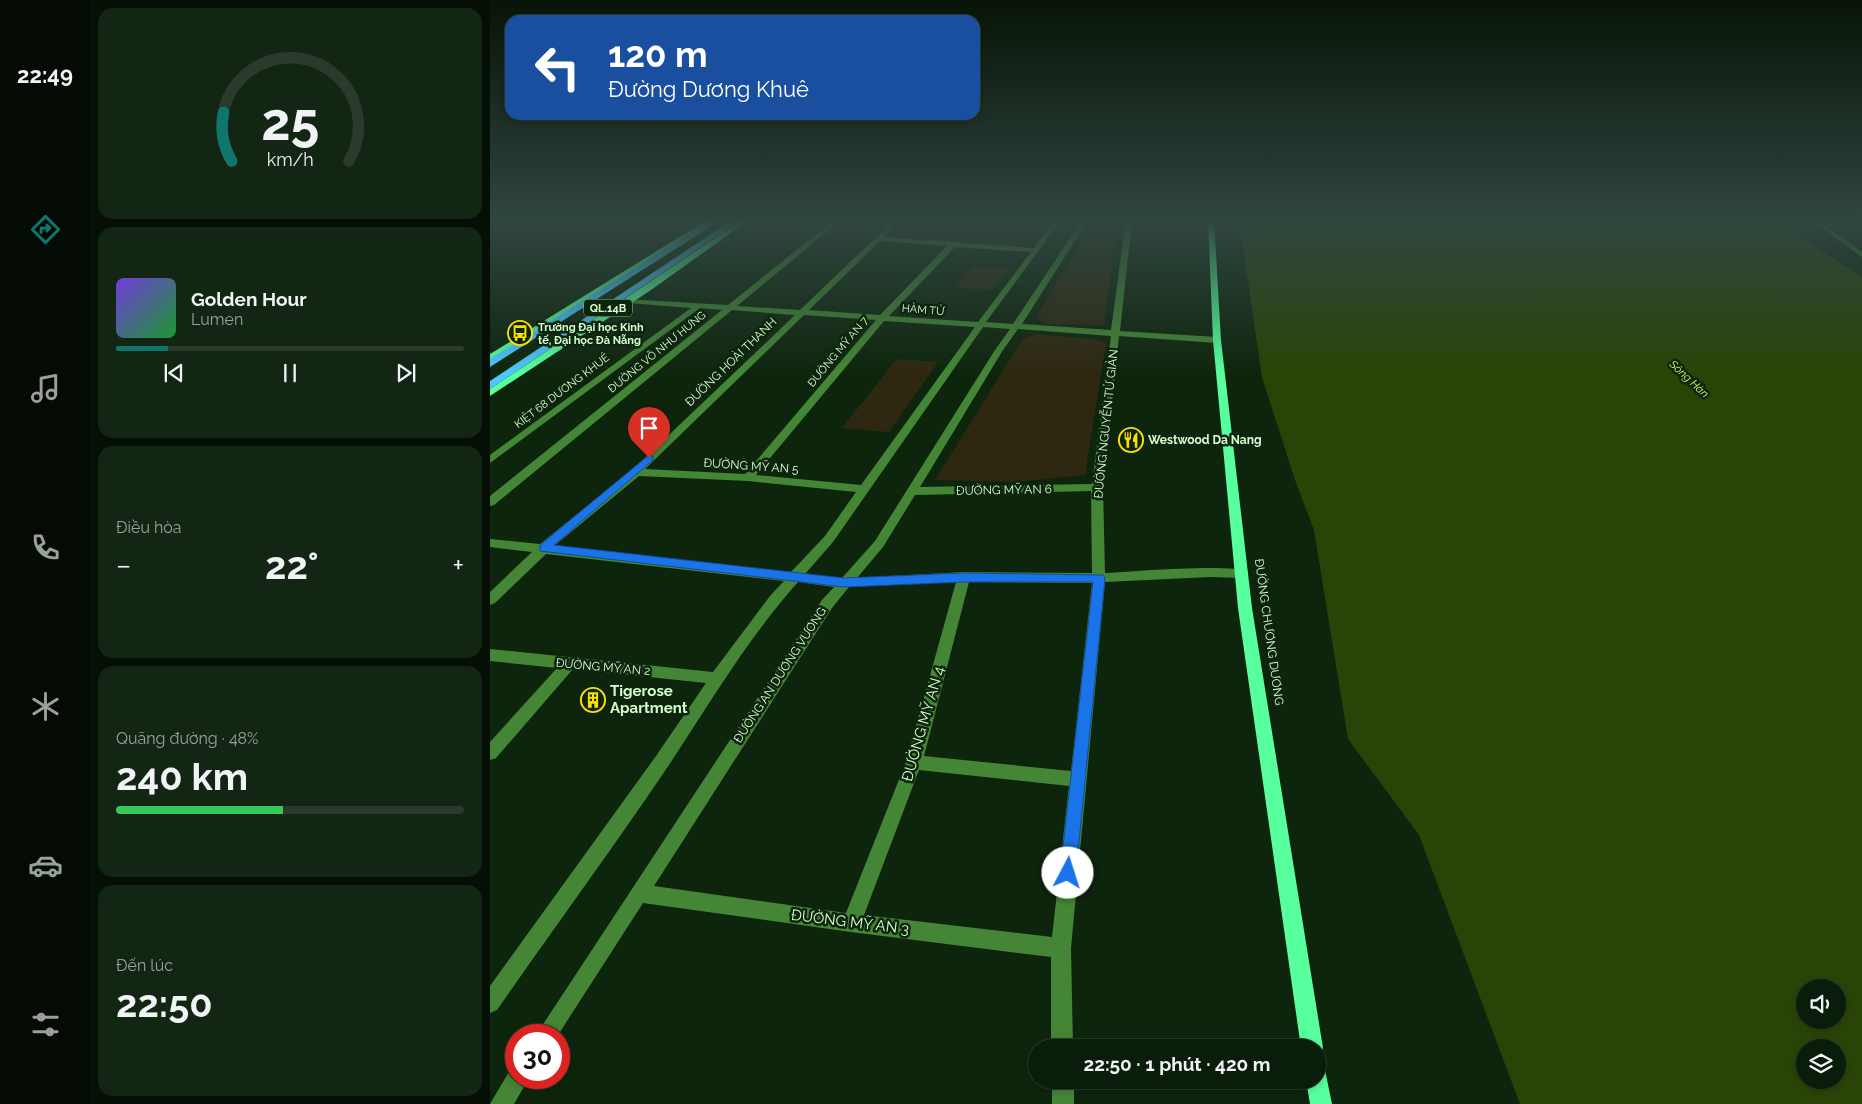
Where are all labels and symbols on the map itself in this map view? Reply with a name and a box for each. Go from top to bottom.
road number: QL.14B [584,300,632,316]
street label: HÀM TỬ [901,301,946,318]
street label: ĐƯỜNG VÕ NHƯ HƯNG [605,308,709,395]
street label: ĐƯỜNG MỸ AN 7 [804,314,871,390]
street label: ĐƯỜNG HOÀI THANH [682,315,780,409]
bus stop icon: Trường Đại học Kinh tế, Đại học Đà Nẵng [507,320,533,346]
place label: Trường Đại học Kinh tế, Đại học Đà Nẵng [538,321,644,347]
street label: ĐƯỜNG NGUYỄN TỬ GIẢN [1091,349,1121,499]
street label: KIỆT 68 DƯƠNG KHUÊ [511,350,612,431]
water label: Sông Hàn [1666,357,1711,400]
pin [628,407,670,458]
restaurant icon: Westwood Da Nang [1118,427,1144,453]
place label: Westwood Da Nang [1148,433,1262,447]
street label: ĐƯỜNG MỸ AN 5 [703,456,799,476]
street label: ĐƯỜNG MỸ AN 6 [956,482,1052,498]
street label: ĐƯỜNG CHƯƠNG DƯƠNG [1252,558,1286,706]
street label: ĐƯỜNG AN DƯƠNG VƯƠNG [731,605,829,745]
street label: ĐƯỜNG MỸ AN 2 [555,656,651,678]
street label: ĐƯỜNG MỸ AN 4 [898,664,948,784]
place label: Tigerose Apartment [610,682,688,717]
building icon: Tigerose Apartment [580,687,606,713]
position arrow [1041,846,1093,898]
street label: ĐƯỜNG MỸ AN 3 [790,906,910,938]
speed limit sign: 30 [505,1024,570,1089]

